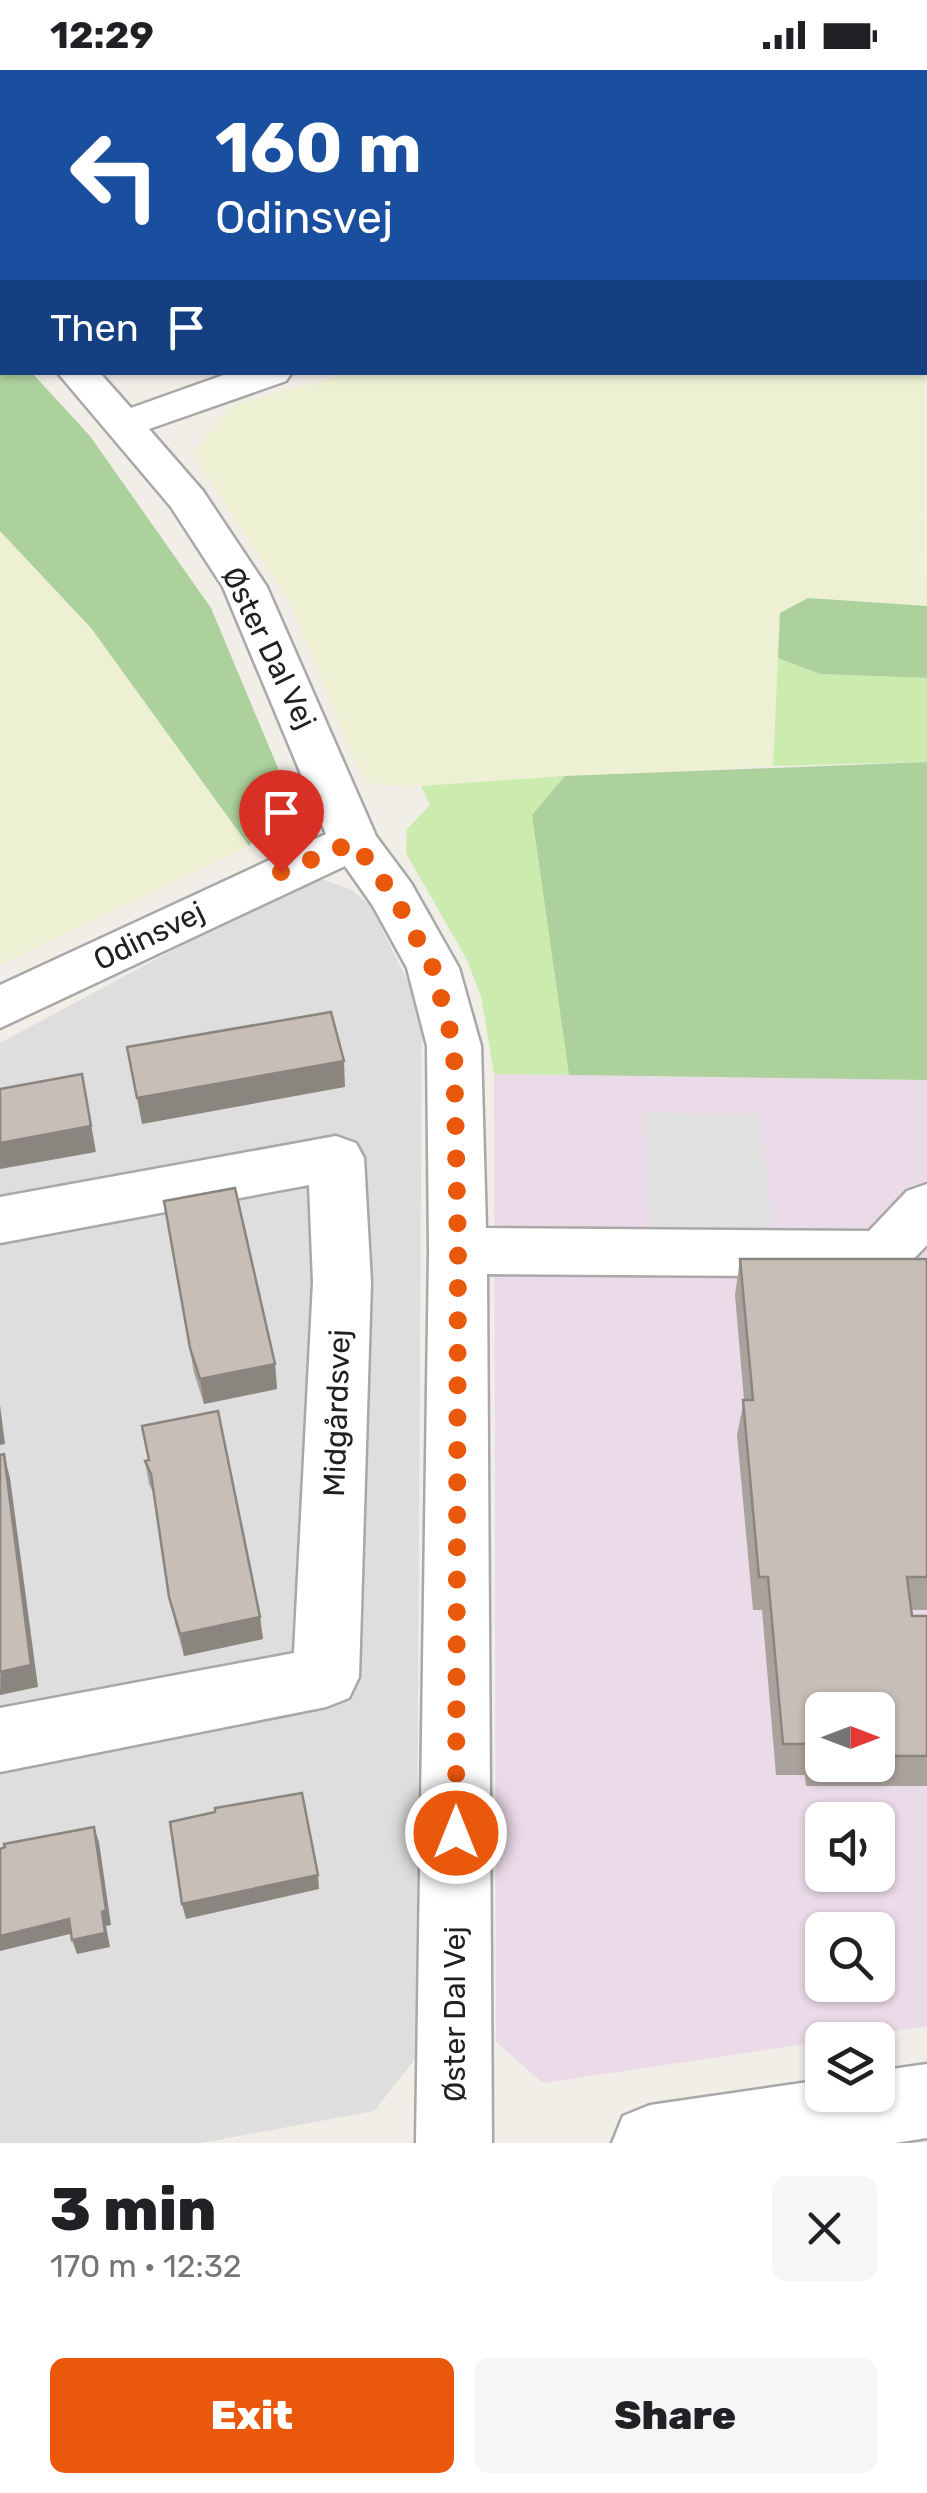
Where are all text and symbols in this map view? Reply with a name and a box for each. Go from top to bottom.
text: 12:29 [50,12,154,58]
text: 160 m [215,107,422,190]
icon: left [50,110,180,240]
text: Odinsvej [215,191,393,244]
icon: arrive [159,300,214,355]
text: Then [50,305,139,351]
street label: Øster Dal Vej [214,561,324,735]
pin [239,770,324,873]
icon: arrive [254,785,309,840]
street label: Odinsvej [88,894,210,978]
street label: Midgårdsvej [316,1329,358,1497]
north arrow [805,1692,895,1782]
map controls [805,1692,895,2112]
position arrow [404,1781,508,1885]
button: sound [805,1802,895,1892]
button: search [805,1912,895,2002]
street label: Øster Dal Vej [437,1926,473,2102]
button: layers [805,2022,895,2112]
text: 3 min [50,2174,216,2245]
button: close [772,2176,877,2281]
text: 170 m · 12:32 [50,2247,242,2285]
button: Exit [50,2358,454,2473]
button: Share [474,2358,877,2473]

